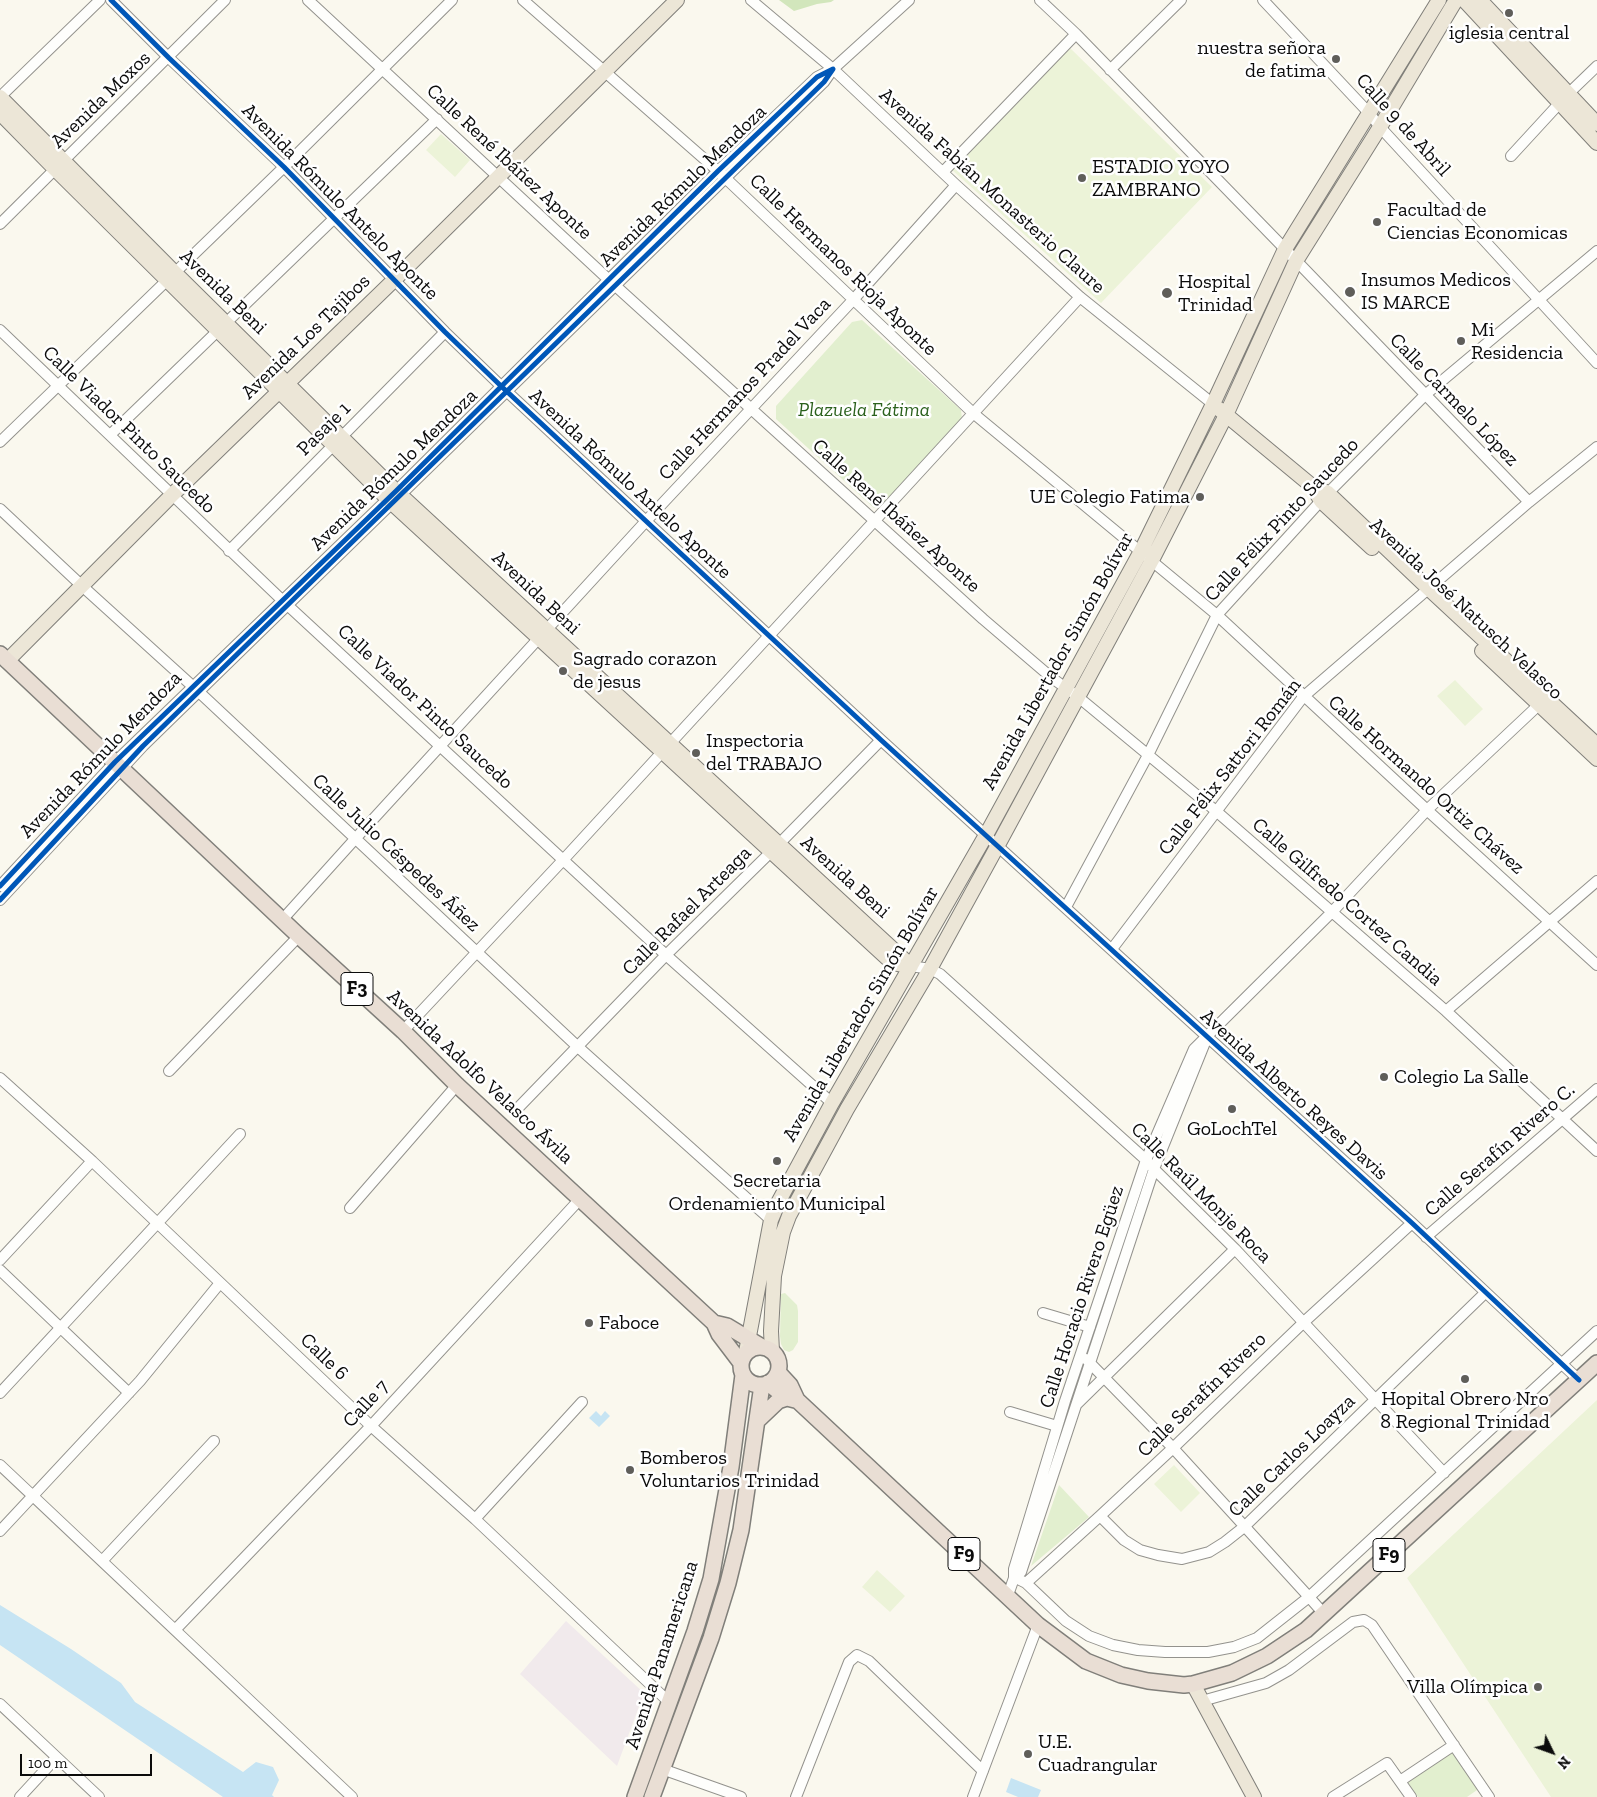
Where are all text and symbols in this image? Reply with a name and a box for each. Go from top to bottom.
marker: iglesia central [1503,7,1515,19]
place label: iglesia central [1449,21,1569,45]
place label: nuestra señora de fatima [1197,36,1326,83]
street label: Avenida Moxos [46,46,156,154]
marker: nuestra señora de fatima [1330,53,1342,65]
street label: Calle 9 de Abril [1351,69,1455,181]
street label: Calle René Ibáñez Aponte [421,79,597,245]
street label: Avenida Fabián Monasterio Claure [874,83,1110,299]
street label: Avenida Rómulo Antelo Aponte [237,99,443,305]
street label: Avenida Rómulo Mendoza [595,100,771,272]
place label: ESTADIO YOYO ZAMBRANO [1092,155,1230,202]
street label: Calle Hermanos Rioja Aponte [744,169,942,361]
marker: ESTADIO YOYO ZAMBRANO [1076,172,1088,184]
place label: Facultad de Ciencias Economicas [1387,198,1568,245]
marker: Facultad de Ciencias Economicas [1371,216,1383,228]
street label: Avenida Beni [174,244,272,340]
place label: Insumos Medicos IS MARCE [1361,268,1511,315]
street label: Avenida Los Tajibos [237,269,375,405]
place label: Hospital Trinidad [1178,270,1253,317]
marker: Insumos Medicos IS MARCE [1343,285,1357,299]
marker: Hospital Trinidad [1160,286,1174,300]
street label: Calle Hermanos Pradel Vaca [654,292,836,486]
place label: Mi Residencia [1471,318,1563,365]
street label: Calle Carmelo López [1384,328,1524,472]
marker: Mi Residencia [1455,335,1467,347]
street label: Calle Viador Pinto Saucedo [37,341,221,519]
street label: Avenida Rómulo Mendoza [306,384,482,556]
street label: Avenida Rómulo Antelo Aponte [524,384,736,584]
street label: Pasaje 1 [292,397,356,461]
park label: Plazuela Fátima [798,398,930,422]
street label: Calle Félix Pinto Saucedo [1200,433,1364,607]
street label: Calle René Ibáñez Aponte [807,434,985,598]
place label: UE Colegio Fatima [1030,485,1190,509]
marker: UE Colegio Fatima [1194,491,1206,503]
street label: Avenida José Natusch Velasco [1364,513,1568,705]
street label: Avenida Libertador Simón Bolívar [977,528,1139,794]
street label: Avenida Beni [487,546,585,640]
street label: Calle Viador Pinto Saucedo [332,619,518,795]
place label: Sagrado corazon de jesus [573,647,717,694]
marker: Sagrado corazon de jesus [557,665,569,677]
street label: Avenida Rómulo Mendoza [15,667,187,843]
street label: Calle Félix Sattori Román [1154,674,1306,860]
street label: Calle Hormando Ortiz Chávez [1323,690,1529,880]
place label: Inspectoria del TRABAJO [706,729,822,776]
marker: Inspectoria del TRABAJO [690,747,702,759]
street label: Calle Julio Céspedes Áñez [307,769,485,937]
street label: Calle Gilfredo Cortez Candia [1247,813,1447,991]
street label: Avenida Beni [795,831,895,923]
street label: Calle Rafael Arteaga [617,841,757,981]
street label: Avenida Libertador Simón Bolívar [778,882,944,1146]
road number: F3 [341,972,373,1006]
street label: Avenida Adolfo Velasco Ávila [382,985,578,1169]
street label: Avenida Alberto Reyes Davis [1195,1004,1393,1186]
place label: Colegio La Salle [1394,1065,1529,1089]
marker: Colegio La Salle [1378,1071,1390,1083]
street label: Calle Serafín Rivero C. [1420,1078,1580,1222]
marker: GoLochTel [1226,1103,1238,1115]
place label: GoLochTel [1187,1117,1277,1141]
street label: Calle Raúl Monje Roca [1126,1118,1276,1268]
marker: Secretaria Ordenamiento Municipal [771,1155,783,1167]
place label: Secretaria Ordenamiento Municipal [669,1169,885,1216]
street label: Calle Horacio Rivero Egüez [1035,1183,1129,1411]
place label: Faboce [599,1311,659,1335]
marker: Faboce [583,1317,595,1329]
street label: Calle Serafín Rivero [1133,1327,1271,1463]
street label: Calle 6 [295,1328,353,1386]
marker: Hopital Obrero Nro 8 Regional Trinidad [1459,1373,1471,1385]
street label: Calle 7 [338,1375,394,1433]
place label: Hopital Obrero Nro 8 Regional Trinidad [1380,1387,1550,1434]
street label: Calle Carlos Loayza [1224,1390,1360,1522]
place label: Bomberos Voluntarios Trinidad [640,1446,819,1493]
marker: Bomberos Voluntarios Trinidad [624,1464,636,1476]
road number: F9 [948,1538,980,1570]
road number: F9 [1373,1538,1405,1572]
street label: Avenida Panamericana [620,1558,704,1752]
place label: Villa Olímpica [1407,1675,1528,1699]
marker: Villa Olímpica [1532,1681,1544,1693]
north arrow [1527,1727,1577,1777]
place label: U.E. Cuadrangular [1038,1730,1158,1777]
scale bar [22,1744,155,1776]
marker: U.E. Cuadrangular [1022,1748,1034,1760]
text: N [1554,1753,1573,1772]
text: 100 m [28,1754,67,1772]

